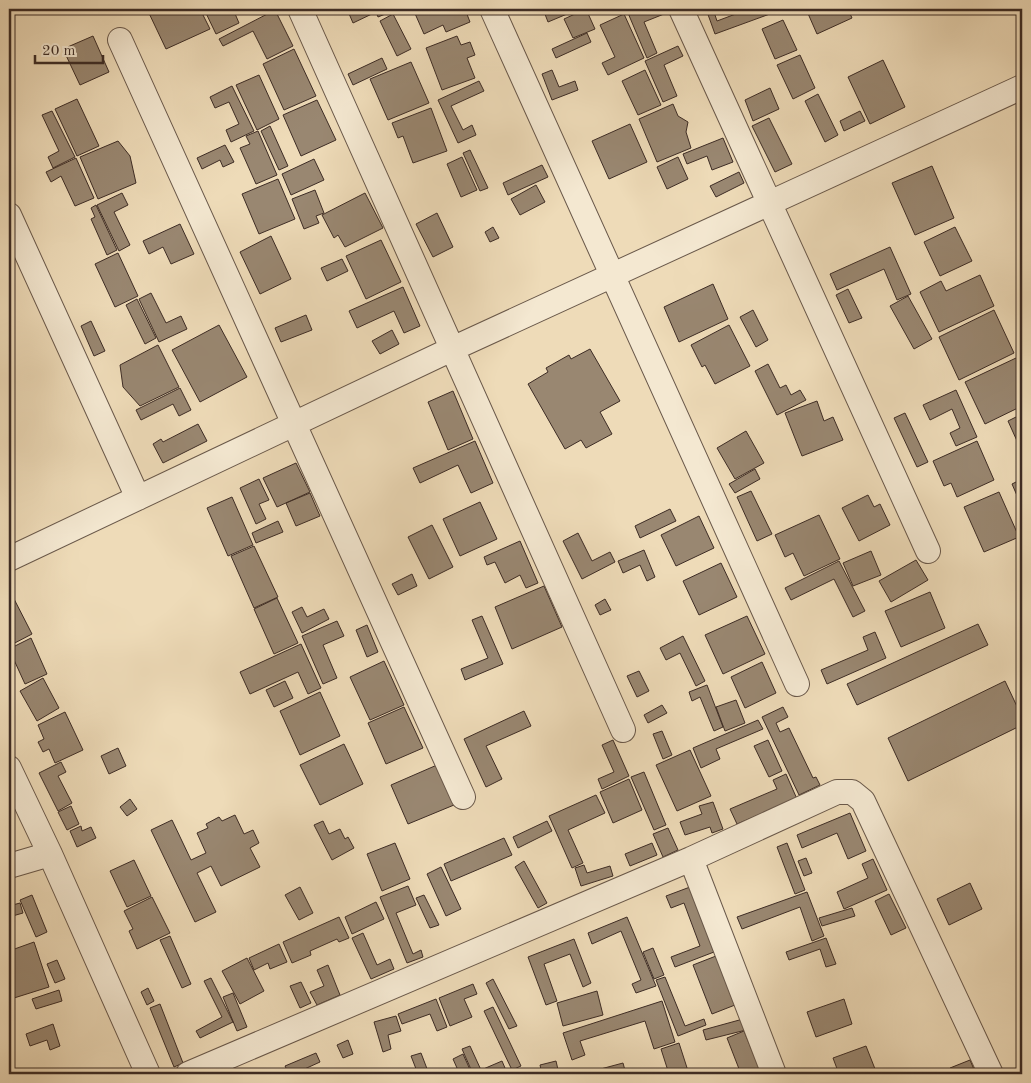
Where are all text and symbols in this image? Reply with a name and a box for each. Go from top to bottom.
scale bar [35,32,102,64]
text: 20 m [42,44,76,59]

